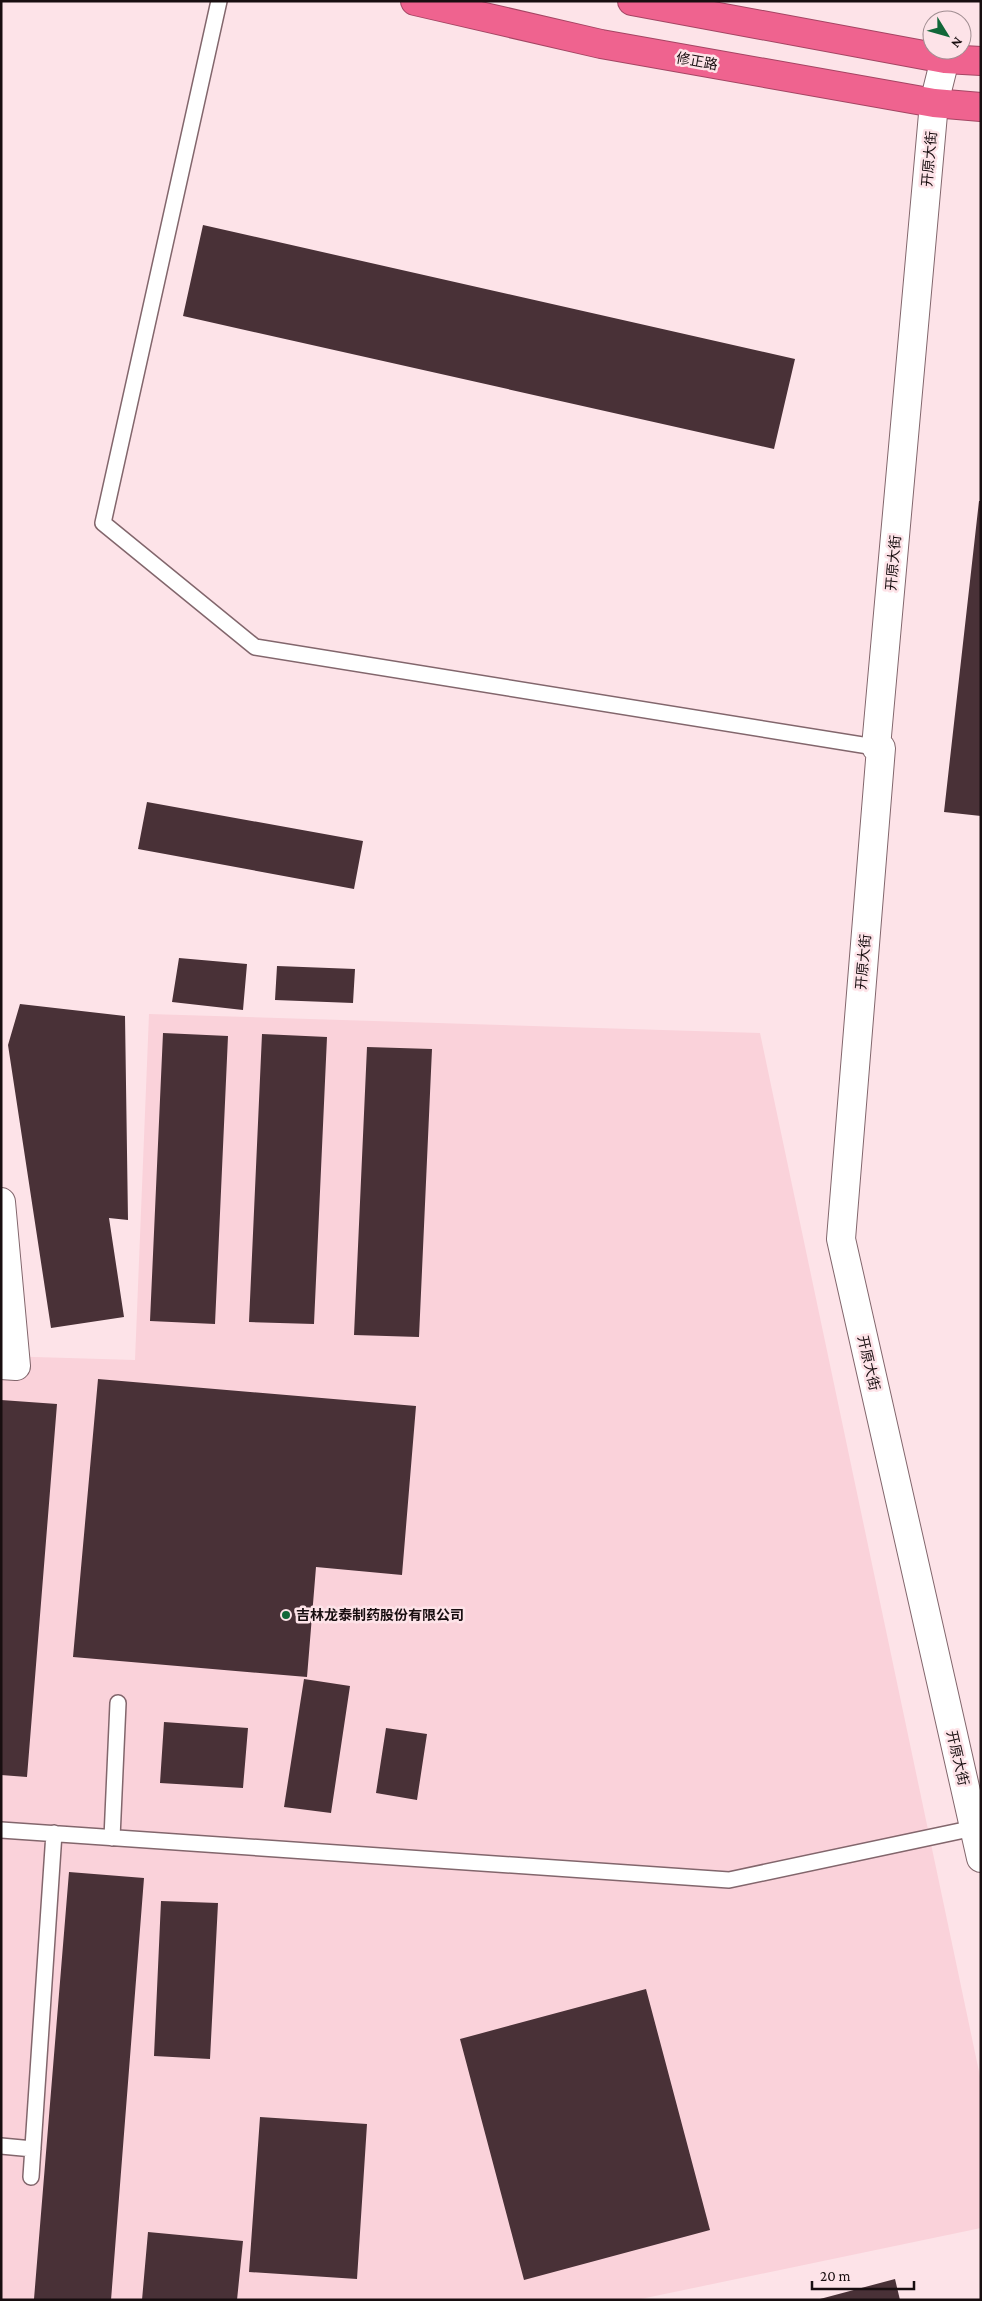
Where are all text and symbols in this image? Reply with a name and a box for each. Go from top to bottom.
north arrow [922,10,972,60]
text: N [948,34,967,52]
street label: 修正路 [675,49,719,73]
street label: 开原大街 [919,130,939,188]
street label: 开原大街 [883,534,903,592]
street label: 开原大街 [853,933,873,991]
street label: 开原大街 [855,1334,883,1392]
place label: 吉林龙泰制药股份有限公司 [296,1607,464,1623]
marker: 吉林龙泰制药股份有限公司 [280,1609,292,1621]
street label: 开原大街 [944,1729,972,1787]
scale bar [812,2258,914,2290]
text: 20 m [820,2268,851,2284]

